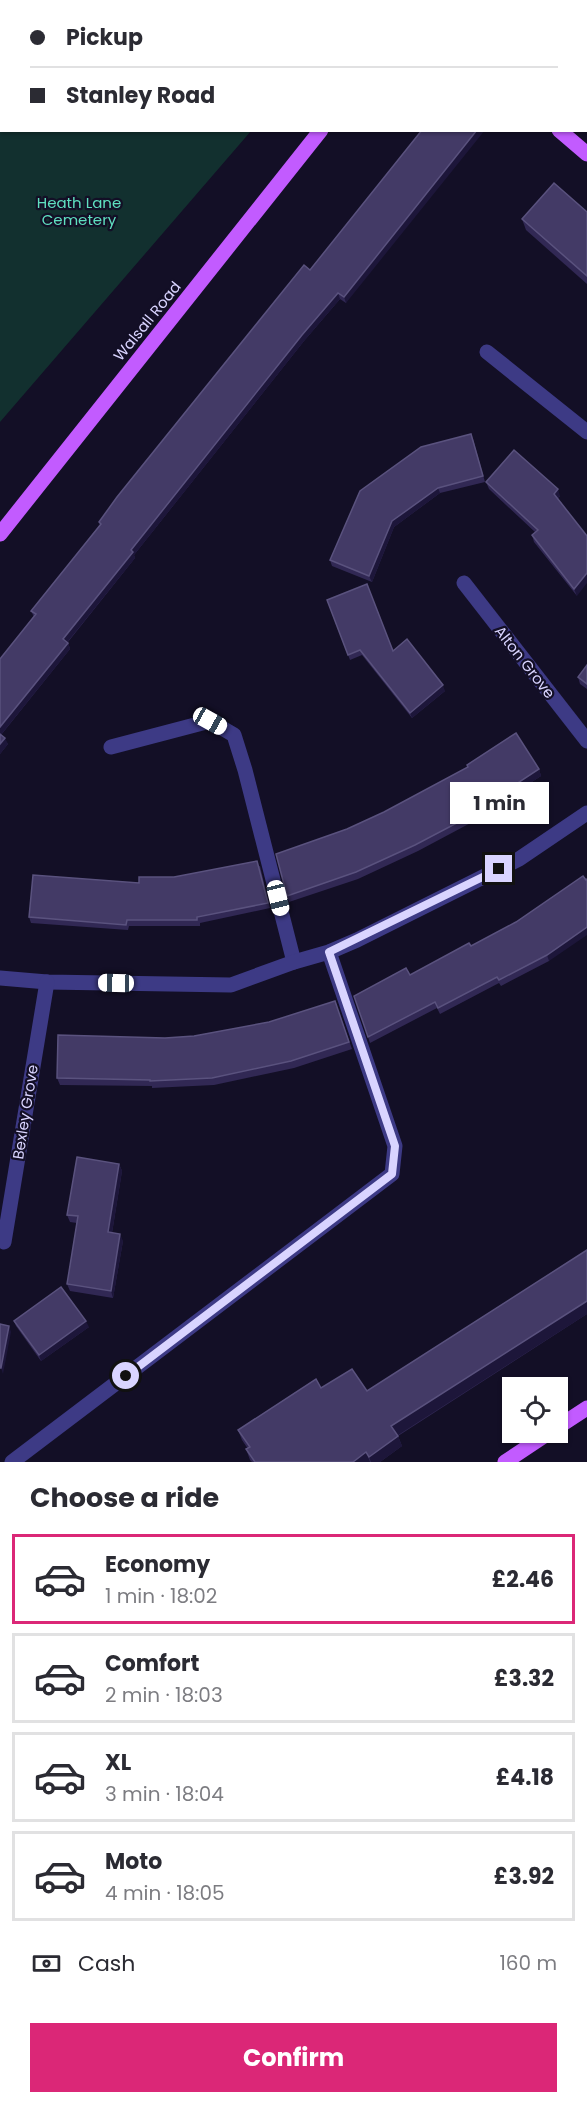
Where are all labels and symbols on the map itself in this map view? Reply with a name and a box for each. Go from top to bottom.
park label: Heath Lane Cemetery [37,192,121,230]
street label: Walsall Road [108,277,186,365]
street label: Alton Grove [490,621,560,703]
car [190,704,230,738]
callout: 1 min [450,782,548,824]
route end [485,855,512,882]
car [265,878,291,918]
car [98,974,134,992]
street label: Bexley Grove [7,1063,43,1161]
route start [112,1362,139,1389]

